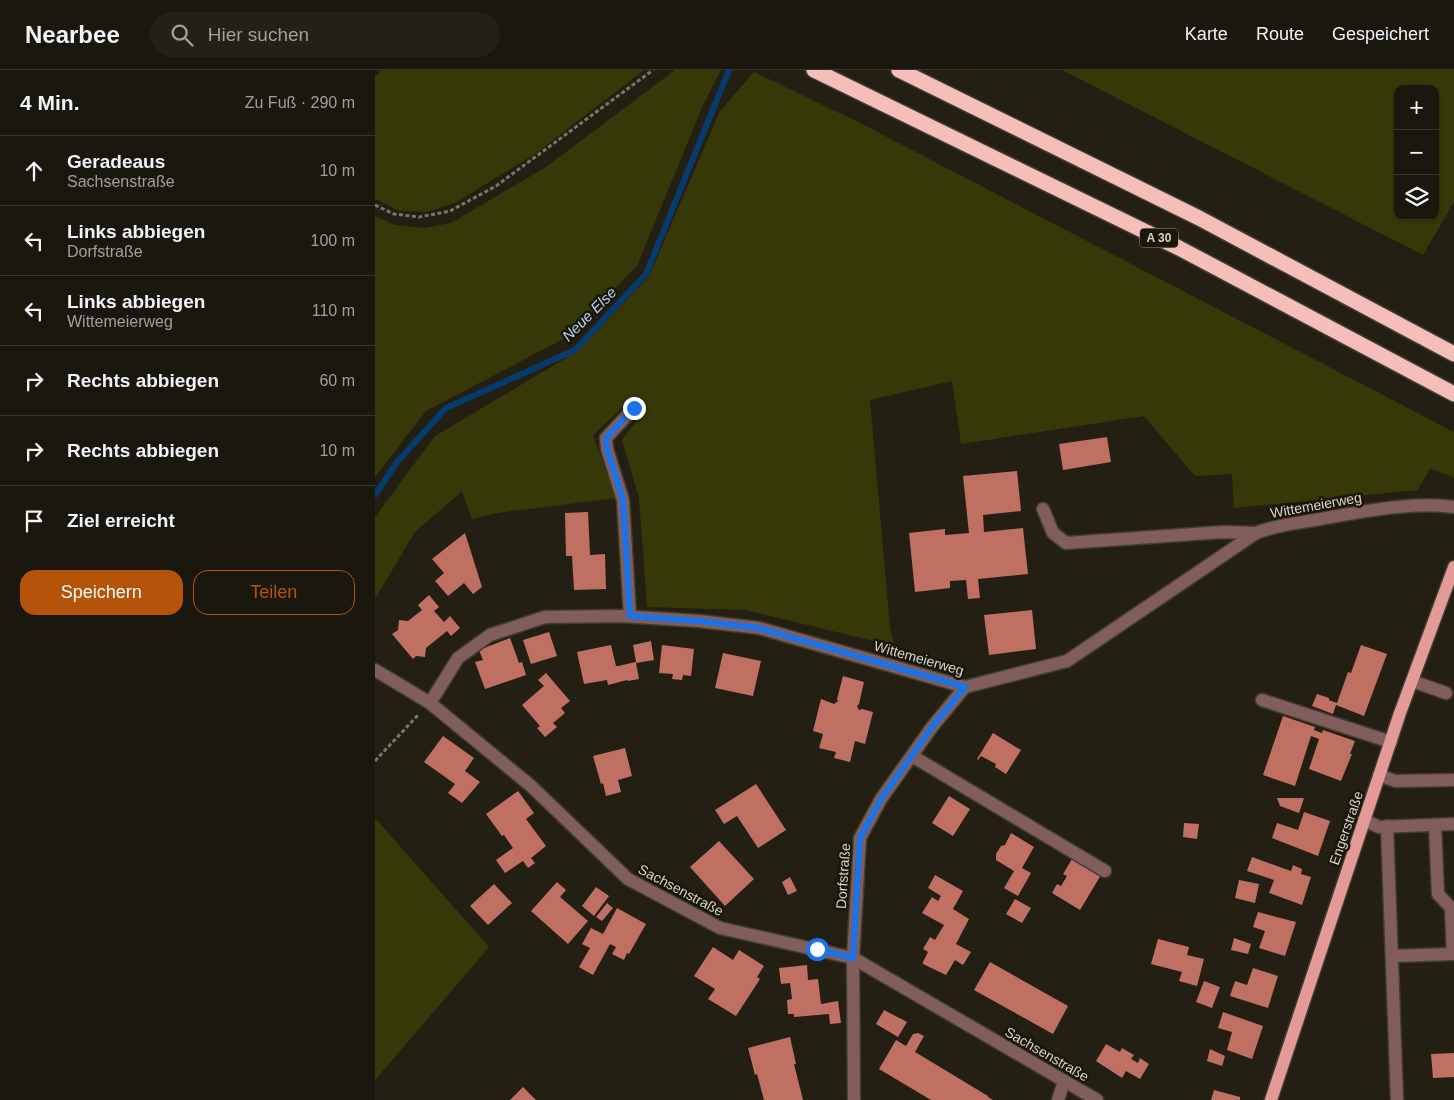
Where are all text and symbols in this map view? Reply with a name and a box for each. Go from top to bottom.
search box [150,12,500,57]
text: Nearbee [25,21,120,48]
icon: search [168,21,196,49]
text: Hier suchen [208,24,309,45]
text: Karte [1185,24,1228,44]
text: Route [1256,24,1304,44]
text: Gespeichert [1332,24,1429,44]
map controls [1394,85,1439,220]
button: + [1394,85,1439,130]
text: 4 Min. [20,91,80,114]
text: Zu Fuß · 290 m [245,94,355,111]
button: − [1394,130,1439,175]
text: Geradeaus [67,151,165,172]
icon: ahead [20,157,48,185]
text: 10 m [319,162,355,179]
text: Sachsenstraße [67,173,175,190]
button: layers [1394,175,1439,220]
text: Links abbiegen [67,221,205,242]
icon: left [20,227,48,255]
road number: A 30 [1140,228,1178,248]
text: 100 m [311,232,355,249]
text: Dorfstraße [67,243,143,260]
water label: Neue Else [559,284,619,344]
text: Links abbiegen [67,291,205,312]
icon: left [20,297,48,325]
text: 110 m [312,302,355,319]
text: Wittemeierweg [67,313,173,330]
icon: right [20,367,48,395]
text: Rechts abbiegen [67,370,219,391]
text: 60 m [319,372,355,389]
route end [623,397,646,420]
icon: right [20,437,48,465]
text: Rechts abbiegen [67,440,219,461]
text: 10 m [319,442,355,459]
street label: Wittemeierweg [1269,489,1363,521]
icon: arrive [20,507,48,535]
text: Ziel erreicht [67,510,175,531]
button: Speichern [20,570,183,615]
button: Teilen [193,570,355,615]
street label: Wittemeierweg [872,638,966,678]
street label: Engerstraße [1326,789,1366,867]
street label: Dorfstraße [833,842,853,910]
street label: Sachsenstraße [636,861,727,919]
route start [806,938,829,961]
street label: Sachsenstraße [1002,1024,1092,1085]

